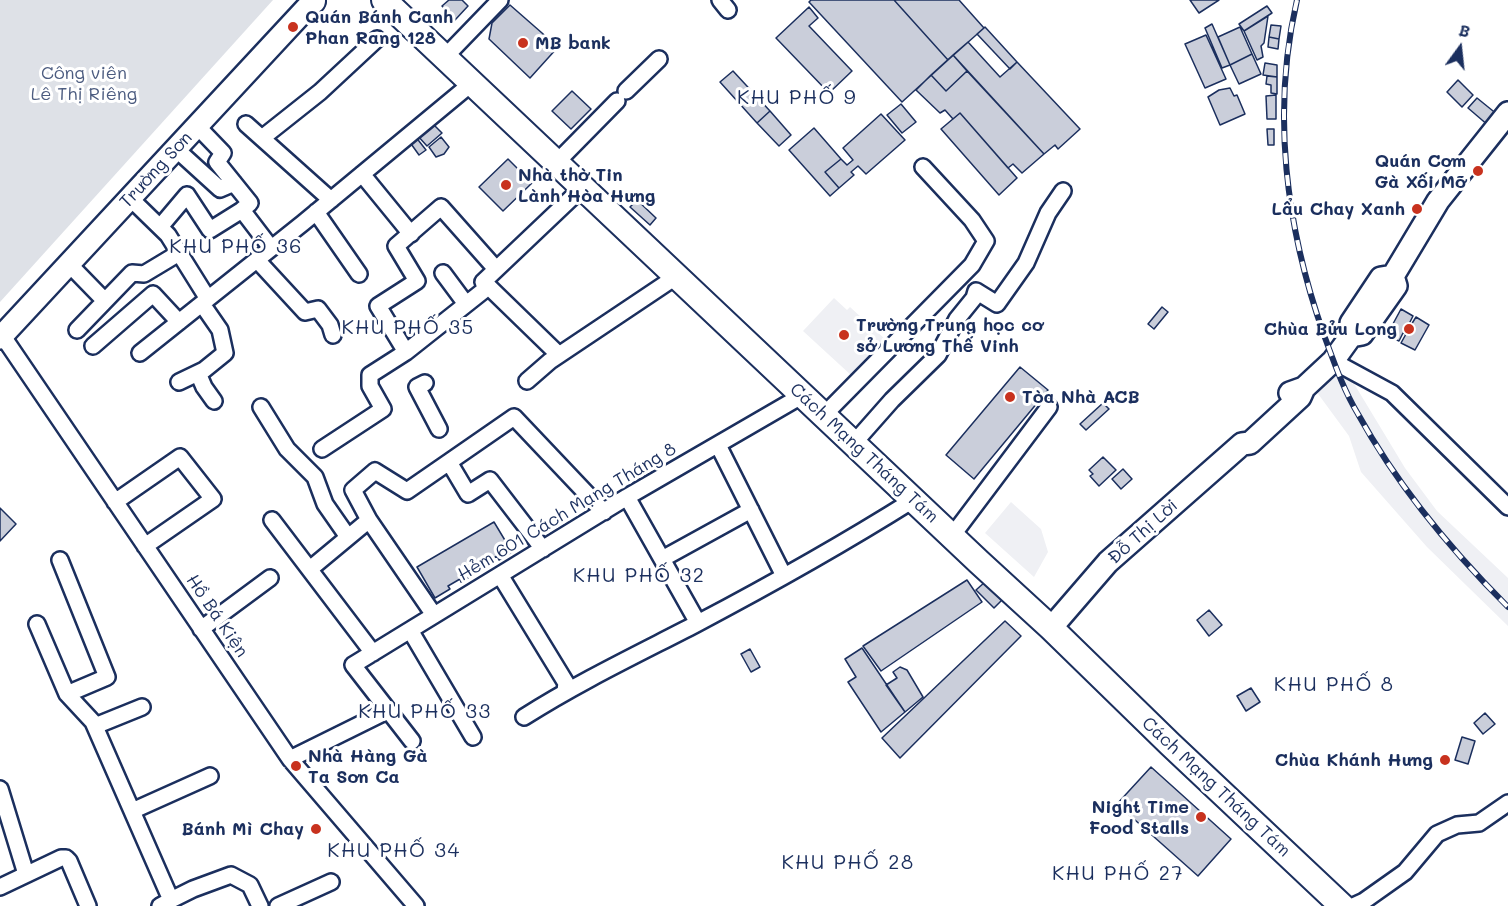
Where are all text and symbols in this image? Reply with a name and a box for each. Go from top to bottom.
place label: Quán Bánh Canh Phan Rang 128 [305,6,453,48]
north arrow [1430,18,1490,78]
text: B [1457,19,1473,42]
marker: Quán Bánh Canh Phan Rang 128 [286,20,300,34]
place label: MB bank [535,32,611,54]
marker: MB bank [516,36,530,50]
park label: Công viên Lê Thị Riêng [31,62,137,104]
district label: KHU PHỐ 9 [737,86,857,110]
street label: Trường Sơn [115,127,197,213]
place label: Quán Cơm Gà Xối Mỡ [1374,150,1466,192]
place label: Nhà thờ Tin Lành Hòa Hưng [518,164,656,207]
marker: Quán Cơm Gà Xối Mỡ [1471,164,1485,178]
marker: Nhà thờ Tin Lành Hòa Hưng [499,178,513,192]
place label: Lẩu Chay Xanh [1271,198,1405,220]
marker: Lẩu Chay Xanh [1410,202,1424,216]
district label: KHU PHỐ 36 [169,235,303,259]
place label: Trường Trung học cơ sở Lương Thế Vinh [856,314,1043,356]
district label: KHU PHỐ 35 [341,316,475,340]
place label: Chùa Bửu Long [1264,318,1397,340]
marker: Chùa Bửu Long [1402,322,1416,336]
marker: Trường Trung học cơ sở Lương Thế Vinh [837,328,851,342]
street label: Cách Mạng Tháng Tám [785,378,943,528]
place label: Tòa Nhà ACB [1022,386,1140,408]
marker: Tòa Nhà ACB [1003,390,1017,404]
street label: Hẻm 601 Cách Mạng Tháng 8 [454,438,680,586]
street label: Đỗ Thị Lời [1104,495,1182,569]
district label: KHU PHỐ 32 [573,564,705,588]
street label: Hồ Bá Kiện [181,571,253,661]
district label: KHU PHỐ 8 [1274,673,1394,697]
district label: KHU PHỐ 33 [358,700,492,724]
street label: Cách Mạng Tháng Tám [1137,712,1295,862]
place label: Nhà Hàng Gà Ta Sơn Ca [308,745,428,788]
place label: Chùa Khánh Hưng [1275,749,1433,771]
marker: Chùa Khánh Hưng [1438,753,1452,767]
marker: Nhà Hàng Gà Ta Sơn Ca [289,759,303,773]
place label: Night Time Food Stalls [1089,796,1189,838]
marker: Night Time Food Stalls [1194,810,1208,824]
place label: Bánh Mì Chay [182,818,304,840]
marker: Bánh Mì Chay [309,822,323,836]
district label: KHU PHỐ 34 [327,839,461,863]
district label: KHU PHỐ 28 [781,851,915,875]
district label: KHU PHỐ 27 [1052,862,1184,886]

